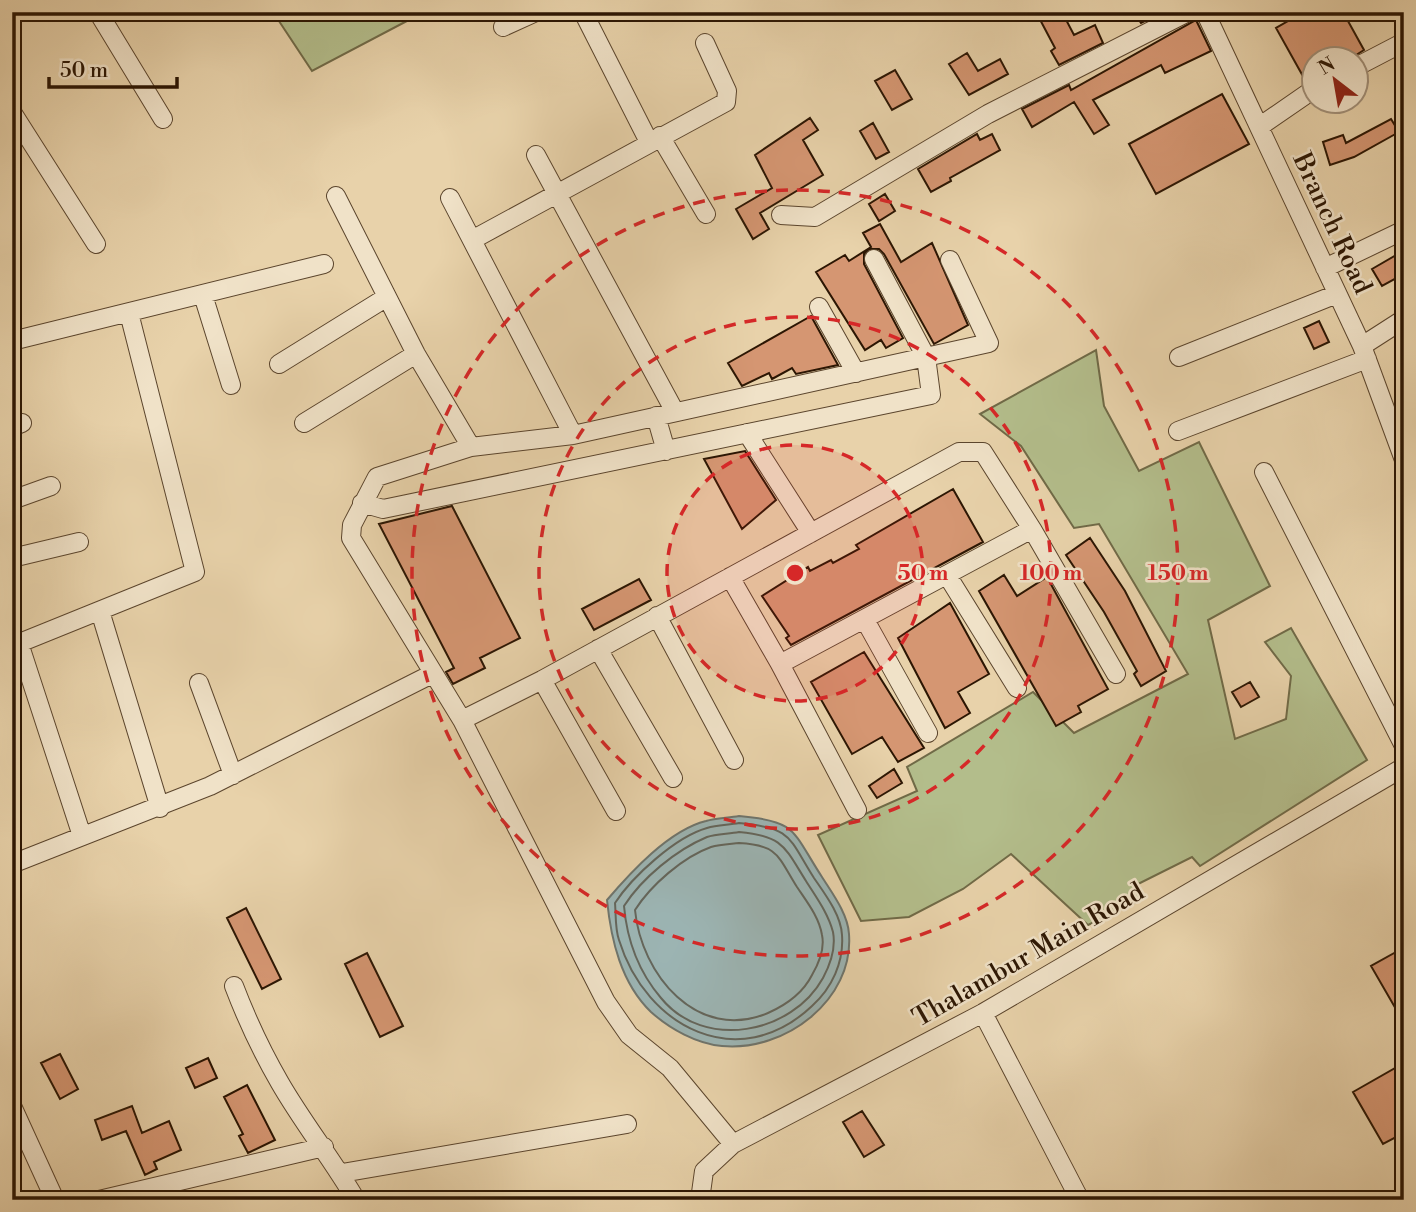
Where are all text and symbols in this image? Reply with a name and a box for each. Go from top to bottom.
scale bar [49,46,177,90]
north arrow [1300,46,1370,116]
text: N [1314,52,1339,80]
text: 50 m [60,58,108,84]
street label: Branch Road [1285,147,1379,299]
centre of rings [783,561,807,585]
text: 50 m [898,561,948,587]
text: 100 m [1020,561,1082,587]
text: 150 m [1148,561,1208,587]
street label: Thalambur Main Road [907,875,1150,1034]

